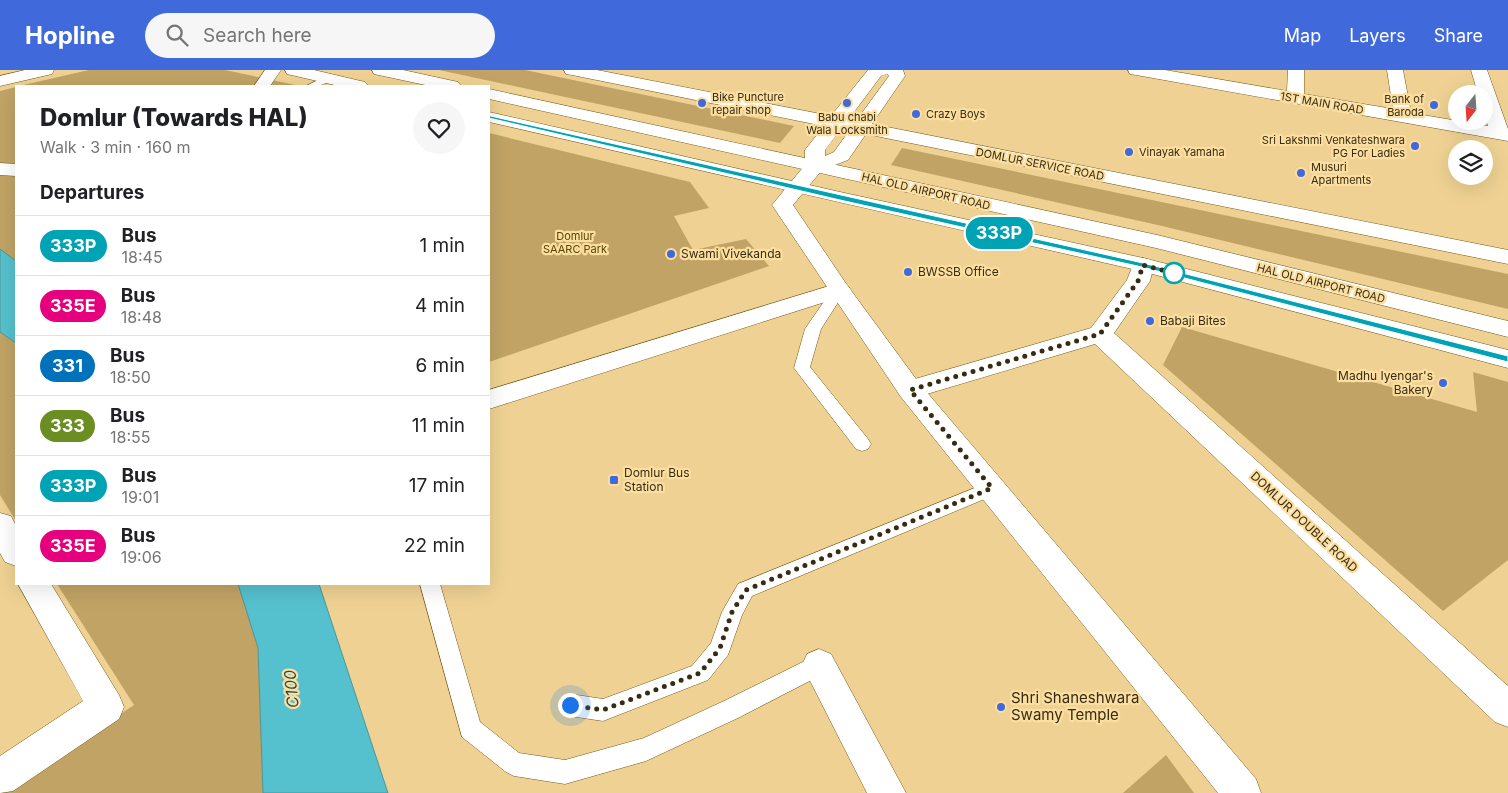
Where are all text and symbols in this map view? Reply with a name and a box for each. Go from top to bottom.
search box [145,13,495,58]
text: Hopline [25,21,115,50]
icon: search [163,21,191,49]
text: Search here [203,24,312,47]
text: Map [1284,25,1321,46]
text: Layers [1349,25,1406,46]
text: Share [1434,25,1483,46]
north arrow [1448,85,1492,130]
map controls [1448,85,1493,185]
street label: 1ST MAIN ROAD [1279,89,1365,117]
place label: Bike Puncture repair shop [712,90,784,117]
place label: Bank of Baroda [1384,92,1424,119]
marker: Bike Puncture repair shop [696,97,708,109]
marker: Babu chabi Wala Locksmith [841,97,853,109]
marker: Bank of Baroda [1428,99,1440,111]
button: heart [413,102,465,154]
text: Domlur (Towards HAL) [40,103,308,132]
place label: Crazy Boys [926,107,985,121]
marker: Crazy Boys [910,108,922,120]
place label: Babu chabi Wala Locksmith [806,110,888,137]
place label: Sri Lakshmi Venkateshwara PG For Ladies [1262,133,1405,160]
text: Walk · 3 min · 160 m [40,137,191,157]
marker: Sri Lakshmi Venkateshwara PG For Ladies [1409,140,1421,152]
button: layers [1448,140,1493,185]
street label: DOMLUR SERVICE ROAD [975,145,1105,183]
place label: Vinayak Yamaha [1139,145,1225,159]
marker: Vinayak Yamaha [1123,146,1135,158]
place label: Musuri Apartments [1311,160,1372,187]
marker: Musuri Apartments [1295,167,1307,179]
street label: HAL OLD AIRPORT ROAD [860,169,992,213]
text: Departures [40,181,144,204]
line badge: 333P [964,217,1034,249]
text: 333P [976,222,1022,243]
text: Bus [122,224,157,247]
park label: Domlur SAARC Park [543,229,607,256]
text: 1 min [419,234,465,257]
text: 333P [50,235,97,256]
place label: Swami Vivekanda [681,246,781,261]
text: 18:45 [122,247,163,267]
marker: Swami Vivekanda [665,248,677,260]
street label: HAL OLD AIRPORT ROAD [1255,260,1387,306]
unlabelled marker [1163,262,1185,284]
place label: BWSSB Office [918,264,999,279]
marker: BWSSB Office [902,266,914,278]
text: Bus [121,284,156,307]
text: 4 min [415,294,465,317]
text: 335E [50,295,96,316]
text: 18:48 [121,307,162,327]
place label: Babaji Bites [1160,313,1226,328]
marker: Babaji Bites [1144,315,1156,327]
text: Bus [110,344,145,367]
text: 6 min [415,354,465,377]
text: 331 [52,355,83,376]
text: 18:50 [110,367,151,387]
place label: Madhu Iyengar's Bakery [1338,368,1433,397]
marker: Madhu Iyengar's Bakery [1437,377,1449,389]
text: Bus [110,404,145,427]
text: 11 min [412,414,465,437]
text: 333 [50,415,85,436]
text: 18:55 [110,427,150,447]
text: Bus [122,464,157,487]
place label: Domlur Bus Station [624,465,690,494]
street label: DOMLUR DOUBLE ROAD [1248,468,1361,575]
text: 17 min [409,474,465,497]
marker: Domlur Bus Station [608,474,620,486]
text: 333P [50,475,97,496]
text: 19:01 [122,487,159,507]
text: Bus [121,524,156,547]
text: 22 min [404,534,465,557]
text: 335E [50,535,96,556]
text: 19:06 [121,547,162,567]
water label: C100 [279,669,303,709]
place label: Shri Shaneshwara Swamy Temple [1011,688,1139,724]
your location [558,693,583,718]
marker: Shri Shaneshwara Swamy Temple [995,701,1007,713]

